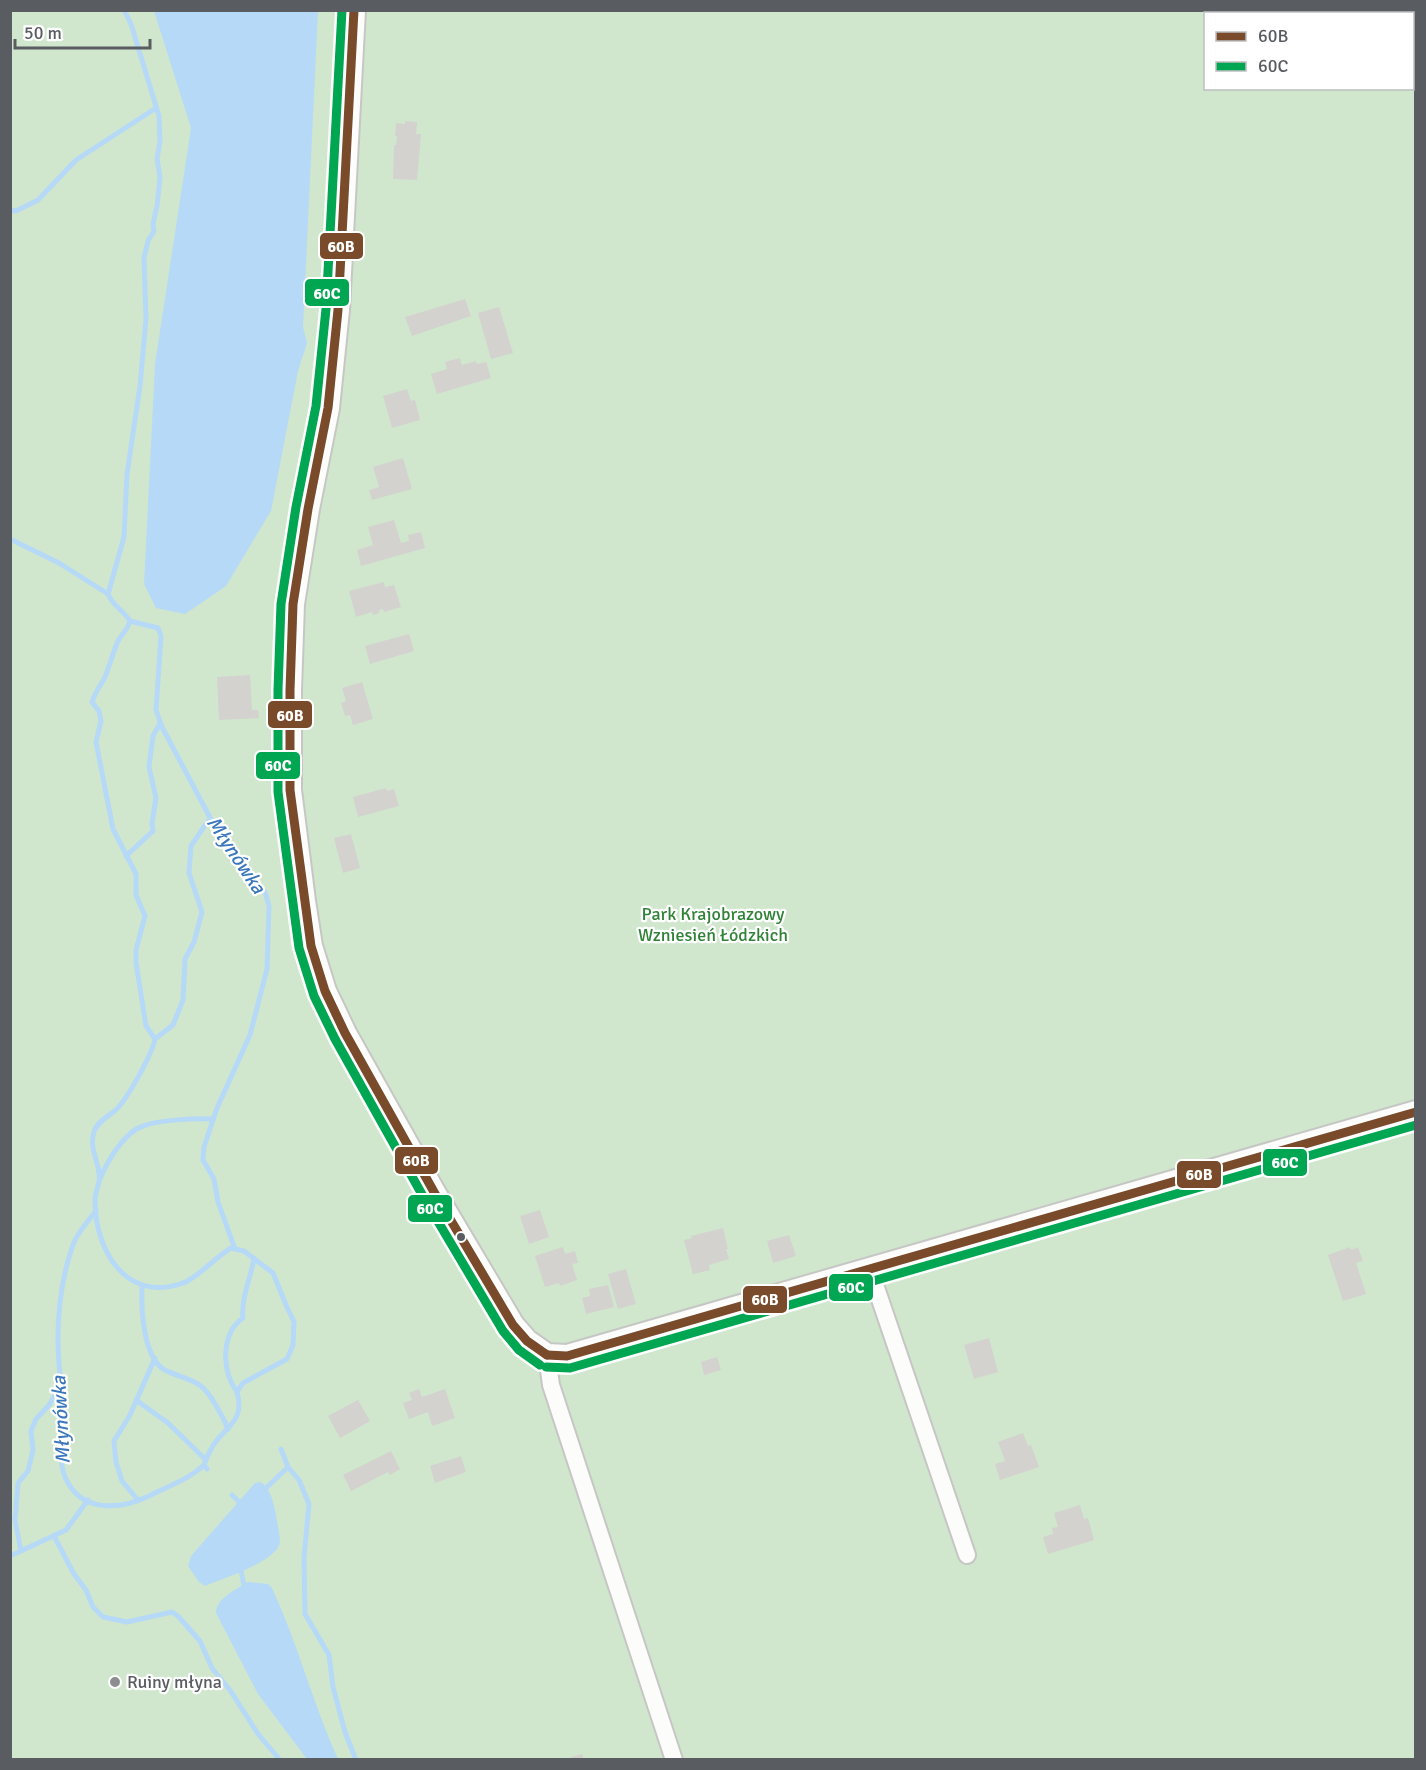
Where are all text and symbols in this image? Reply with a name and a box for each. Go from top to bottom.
scale bar [15,12,150,50]
legend [1204,12,1414,90]
text: 50 m [24,22,62,44]
text: 60B [1258,25,1288,47]
text: 60C [1258,55,1288,77]
line badge: 60B [319,232,364,260]
text: 60B [327,237,355,257]
line badge: 60C [304,278,350,307]
text: 60C [313,284,341,304]
line badge: 60B [267,700,313,729]
text: 60B [276,706,304,726]
line badge: 60C [255,751,301,780]
text: 60C [264,756,292,776]
water label: Młynówka [201,811,272,899]
park label: Park Krajobrazowy Wzniesień Łódzkich [638,903,788,946]
line badge: 60B [394,1146,439,1175]
line badge: 60C [1262,1148,1308,1177]
text: 60B [402,1151,430,1171]
text: 60C [1271,1153,1299,1173]
line badge: 60B [1176,1160,1222,1189]
text: 60B [1185,1165,1213,1185]
line badge: 60C [407,1194,453,1223]
text: 60C [416,1199,444,1219]
unlabelled marker [455,1231,467,1243]
line badge: 60C [828,1273,874,1302]
text: 60C [837,1278,865,1298]
line badge: 60B [742,1285,788,1314]
text: 60B [751,1290,779,1310]
water label: Młynówka [46,1374,76,1465]
place label: Ruiny młyna [127,1671,222,1693]
marker: Ruiny młyna [108,1675,122,1689]

